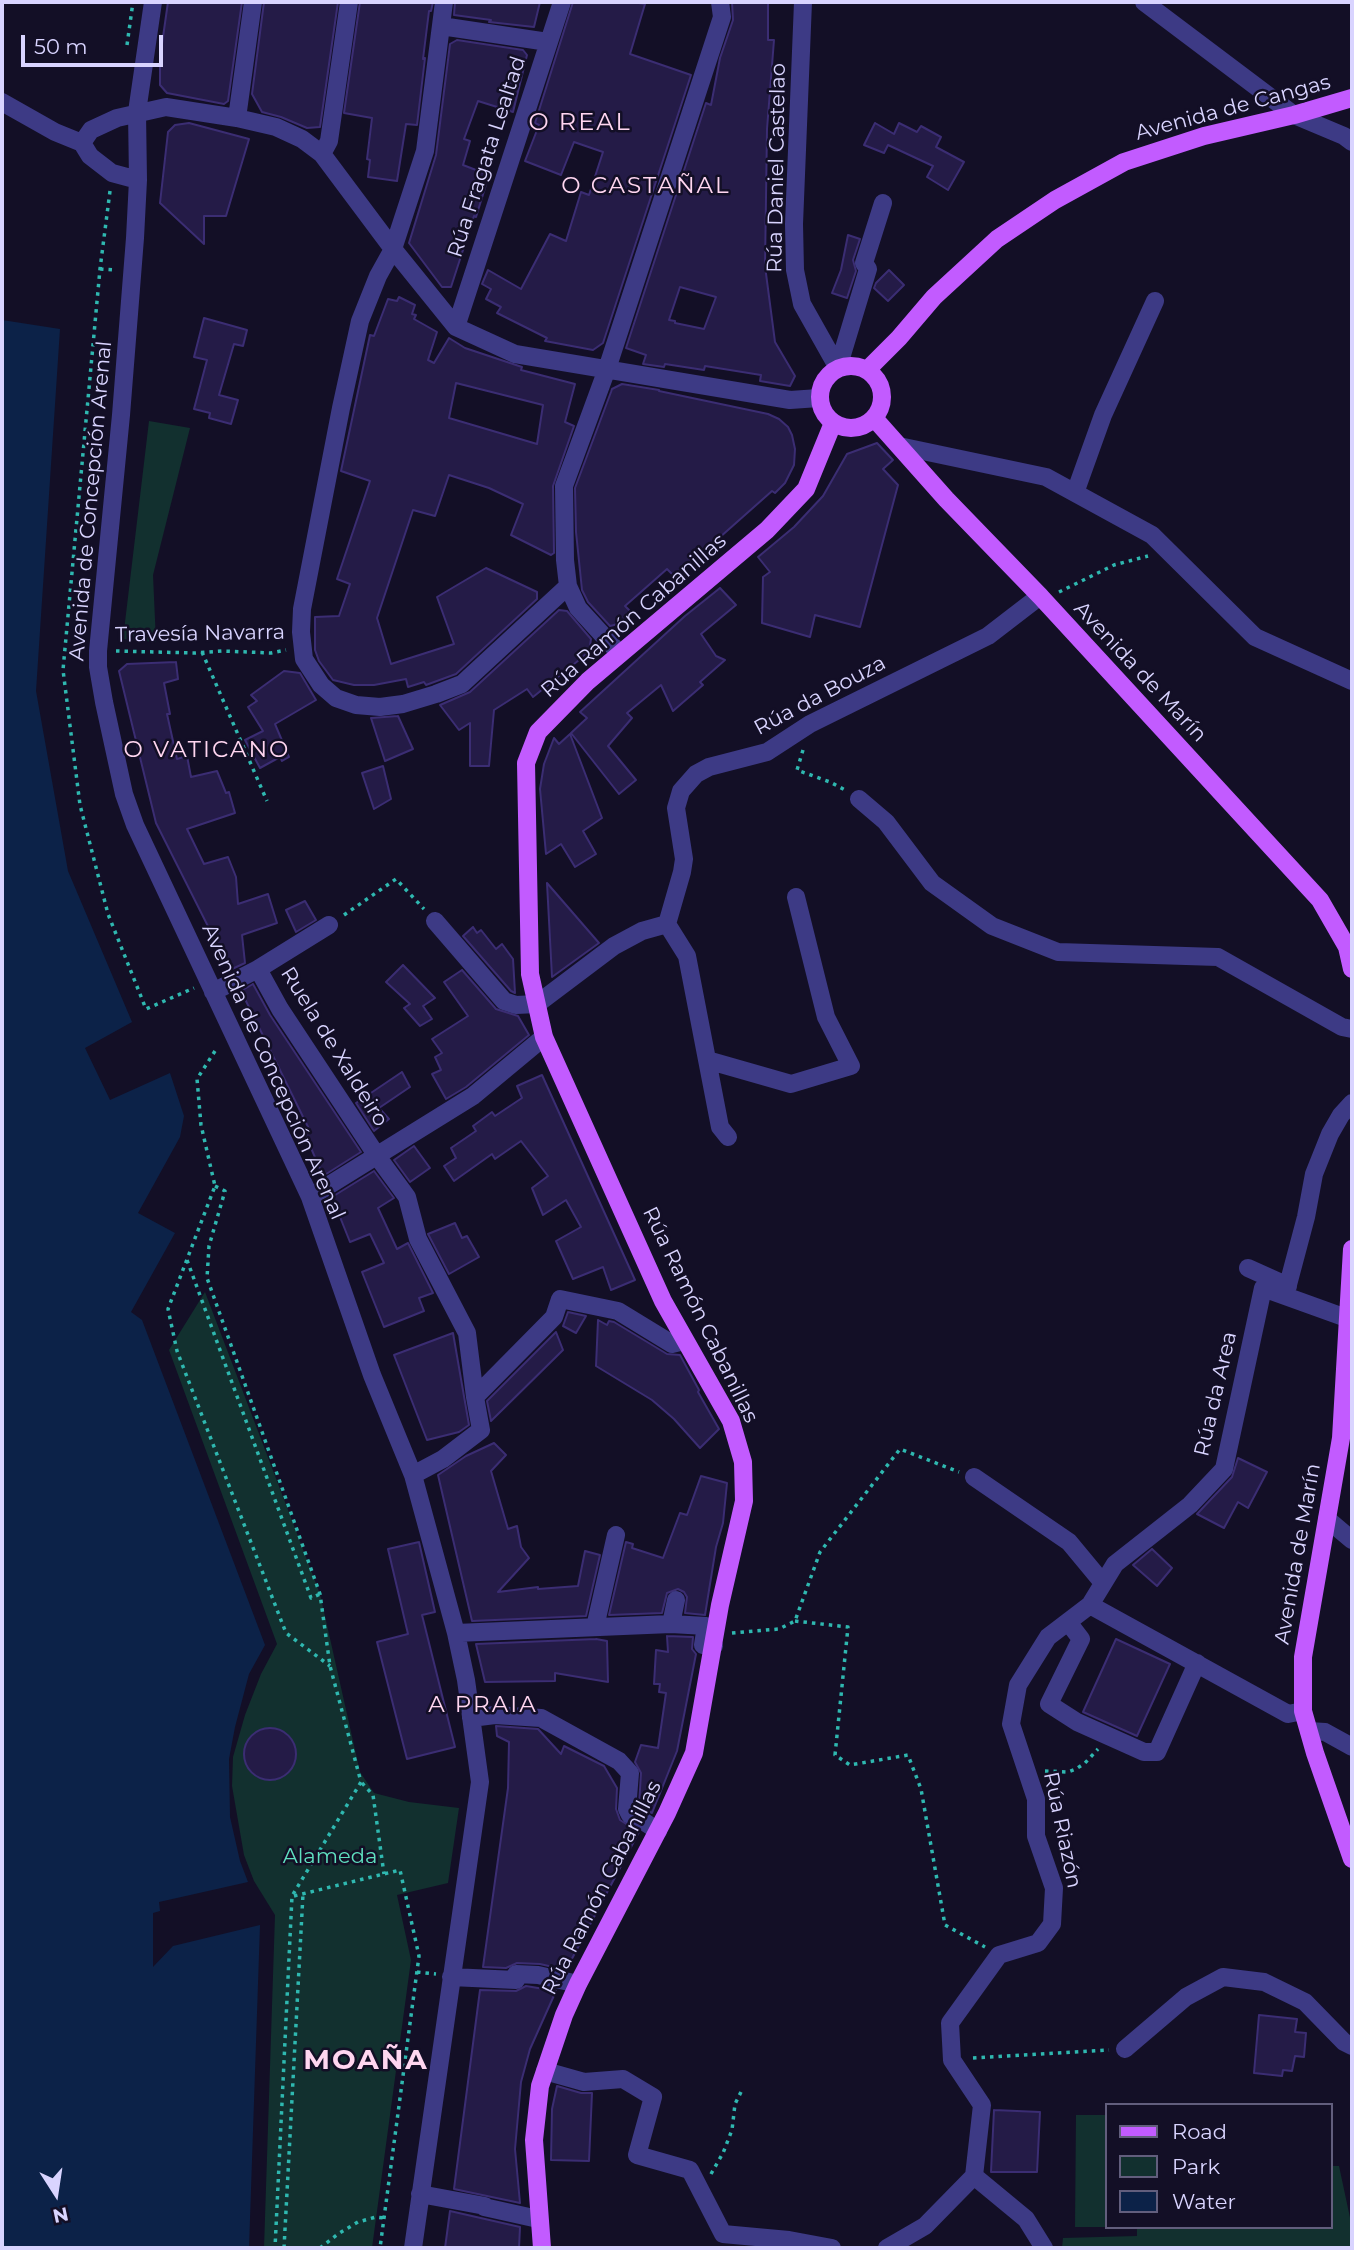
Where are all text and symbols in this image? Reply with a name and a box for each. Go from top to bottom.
scale bar [24,21,166,65]
text: 50 m [34,34,88,59]
street label: Rúa Fragata Lealtad [443,53,531,261]
street label: Rúa Daniel Castelao [763,63,791,273]
street label: Avenida de Cangas [1133,70,1333,146]
district label: O REAL [529,109,631,137]
district label: O CASTAÑAL [563,172,729,200]
street label: Avenida de Concepción Arenal [64,340,118,662]
street label: Rúa Ramón Cabanillas [536,529,732,703]
street label: Avenida de Marín [1068,596,1212,748]
street label: Travesía Navarra [115,620,285,648]
street label: Rúa da Bouza [750,651,890,741]
district label: O VATICANO [125,736,289,764]
street label: Avenida de Concepción Arenal [196,920,350,1224]
street label: Ruela de Xaldeiro [275,963,393,1131]
street label: Rúa Ramón Cabanillas [637,1203,763,1427]
street label: Rúa da Area [1189,1329,1243,1459]
street label: Avenida de Marín [1270,1462,1326,1646]
district label: A PRAIA [429,1691,537,1719]
street label: Rúa Riazón [1037,1770,1087,1890]
street label: Rúa Ramón Cabanillas [537,1777,667,1999]
park label: Alameda [283,1844,377,1870]
district label: MOAÑA [304,2044,428,2078]
legend [1106,2103,1333,2229]
text: Road [1172,2119,1227,2144]
text: Park [1172,2154,1220,2179]
north arrow [21,2159,91,2229]
text: Water [1172,2189,1236,2214]
text: N [51,2202,70,2228]

